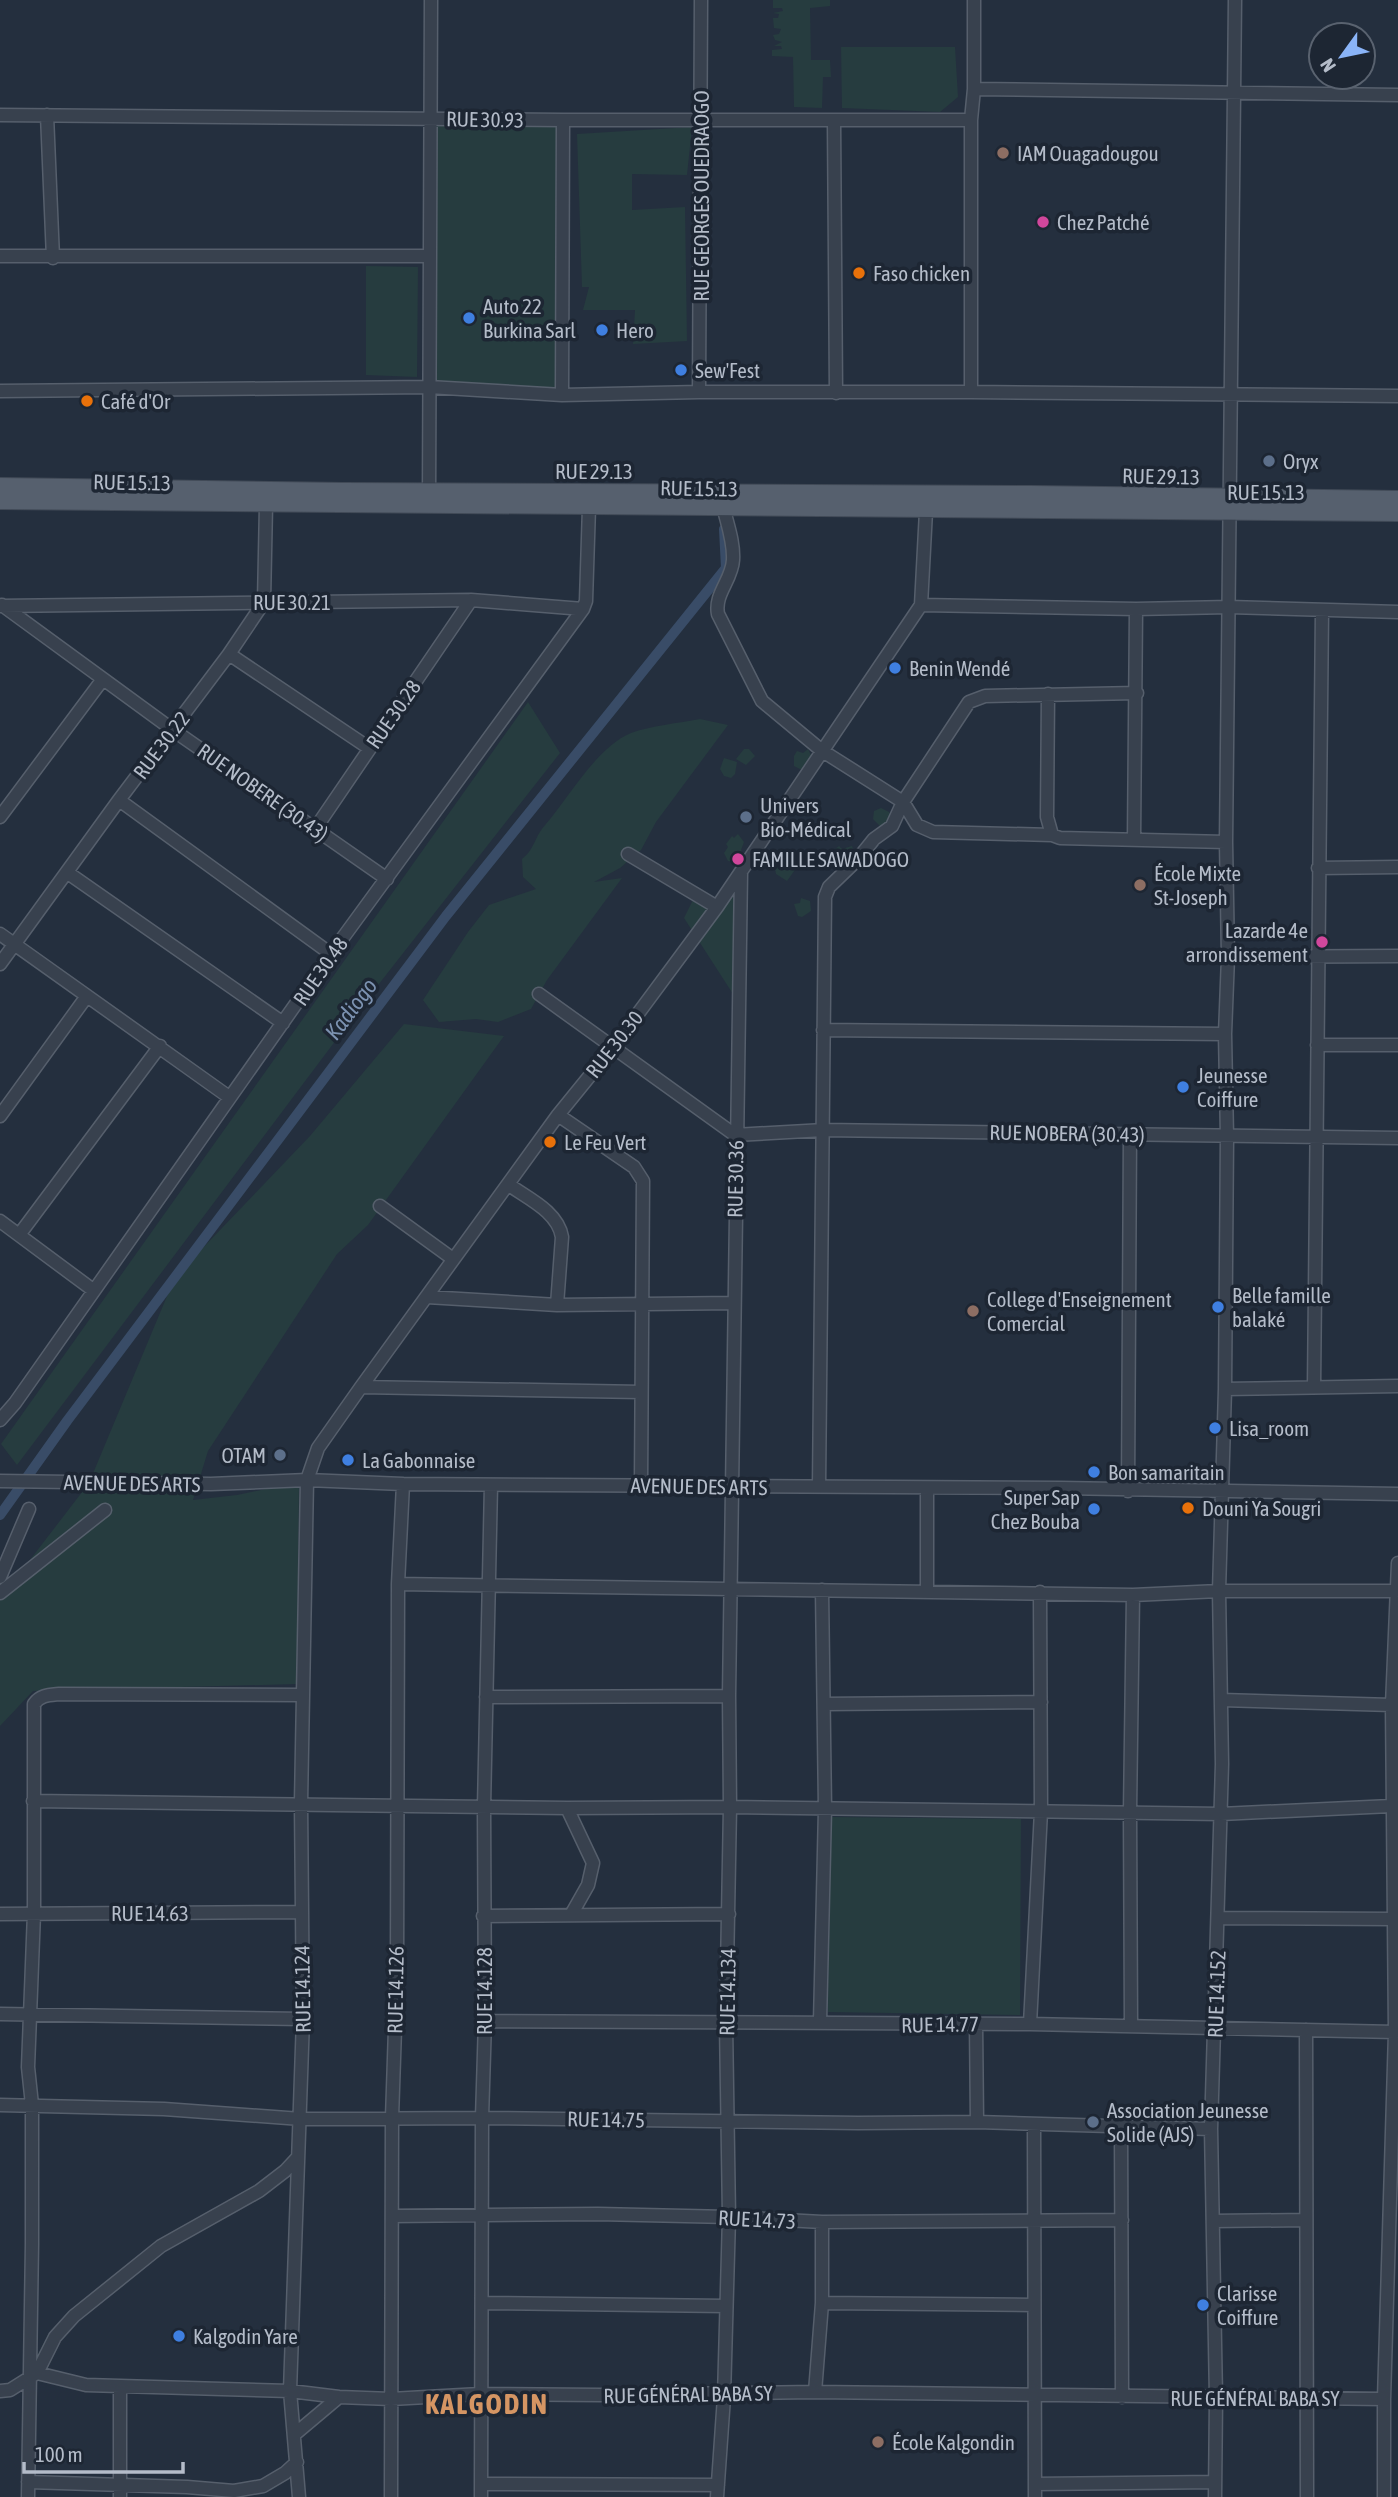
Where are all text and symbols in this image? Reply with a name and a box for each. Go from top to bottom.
north arrow [1307,21,1377,91]
text: N [1315,55,1340,76]
street label: RUE GEORGES OUEDRAOGO [689,91,713,301]
street label: RUE 30.93 [446,106,524,132]
place label: IAM Ouagadougou [1017,141,1159,165]
marker: IAM Ouagadougou [995,145,1011,161]
place label: Chez Patché [1057,210,1150,234]
marker: Chez Patché [1035,214,1051,230]
place label: Faso chicken [873,261,970,285]
marker: Faso chicken [851,265,867,281]
place label: Auto 22 Burkina Sarl [483,294,576,342]
marker: Auto 22 Burkina Sarl [461,310,477,326]
place label: Hero [616,318,654,342]
marker: Hero [594,322,610,338]
place label: Sew'Fest [695,358,760,382]
marker: Sew'Fest [673,362,689,378]
place label: Café d'Or [101,389,171,413]
marker: Café d'Or [79,393,95,409]
place label: Oryx [1283,449,1319,473]
marker: Oryx [1261,453,1277,469]
street label: RUE 29.13 [555,459,633,483]
street label: RUE 29.13 [1122,463,1200,489]
street label: RUE 15.13 [93,469,171,495]
street label: RUE 15.13 [660,475,738,501]
street label: RUE 15.13 [1227,480,1305,504]
street label: RUE 30.21 [253,590,331,614]
place label: Benin Wendé [909,656,1010,680]
marker: Benin Wendé [887,660,903,676]
street label: RUE 30.28 [361,675,425,753]
street label: RUE 30.22 [128,707,194,783]
street label: RUE NOBERE (30.43) [193,738,333,846]
place label: Univers Bio-Médical [760,793,852,841]
marker: Univers Bio-Médical [738,809,754,825]
place label: FAMILLE SAWADOGO [752,847,909,871]
marker: FAMILLE SAWADOGO [730,851,746,867]
place label: École Mixte St-Joseph [1154,861,1241,909]
marker: École Mixte St-Joseph [1132,877,1148,893]
place label: Lazarde 4e arrondissement [1186,918,1308,966]
street label: RUE 30.48 [288,932,352,1010]
marker: Lazarde 4e arrondissement [1314,934,1330,950]
water label: Kadiogo [320,973,382,1045]
street label: RUE 30.30 [581,1006,648,1082]
place label: Jeunesse Coiffure [1197,1063,1267,1111]
marker: Jeunesse Coiffure [1175,1079,1191,1095]
street label: RUE NOBERA (30.43) [989,1120,1145,1146]
place label: Le Feu Vert [564,1130,646,1154]
marker: Le Feu Vert [542,1134,558,1150]
street label: RUE 30.36 [722,1140,748,1218]
place label: Belle famille balaké [1232,1283,1331,1331]
place label: College d'Enseignement Comercial [987,1287,1172,1335]
marker: Belle famille balaké [1210,1299,1226,1315]
marker: College d'Enseignement Comercial [965,1303,981,1319]
place label: Lisa_room [1229,1416,1309,1440]
marker: Lisa_room [1207,1420,1223,1436]
place label: OTAM [221,1443,266,1467]
marker: OTAM [272,1447,288,1463]
place label: La Gabonnaise [362,1448,475,1472]
marker: La Gabonnaise [340,1452,356,1468]
place label: Bon samaritain [1108,1460,1225,1484]
marker: Bon samaritain [1086,1464,1102,1480]
street label: AVENUE DES ARTS [63,1470,201,1496]
street label: AVENUE DES ARTS [630,1473,768,1499]
place label: Super Sap Chez Bouba [991,1485,1080,1533]
place label: Douni Ya Sougri [1202,1496,1321,1520]
marker: Douni Ya Sougri [1180,1500,1196,1516]
marker: Super Sap Chez Bouba [1086,1501,1102,1517]
street label: RUE 14.63 [111,1901,189,1925]
street label: RUE 14.124 [289,1945,315,2033]
street label: RUE 14.126 [382,1946,408,2034]
street label: RUE 14.128 [472,1947,496,2035]
street label: RUE 14.134 [714,1948,740,2036]
street label: RUE 14.152 [1202,1950,1230,2038]
street label: RUE 14.77 [901,2011,979,2037]
place label: Association Jeunesse Solide (AJS) [1107,2098,1269,2146]
street label: RUE 14.75 [567,2106,645,2132]
marker: Association Jeunesse Solide (AJS) [1085,2114,1101,2130]
street label: RUE 14.73 [717,2205,797,2233]
place label: Clarisse Coiffure [1217,2281,1278,2329]
marker: Clarisse Coiffure [1195,2297,1211,2313]
place label: Kalgodin Yare [193,2324,298,2348]
marker: Kalgodin Yare [171,2328,187,2344]
street label: RUE GÉNÉRAL BABA SY [603,2381,774,2407]
street label: RUE GÉNÉRAL BABA SY [1170,2386,1340,2410]
district label: KALGODIN [425,2388,549,2420]
scale bar [24,2430,184,2474]
place label: École Kalgondin [892,2430,1015,2454]
marker: École Kalgondin [870,2434,886,2450]
text: 100 m [35,2442,83,2466]

